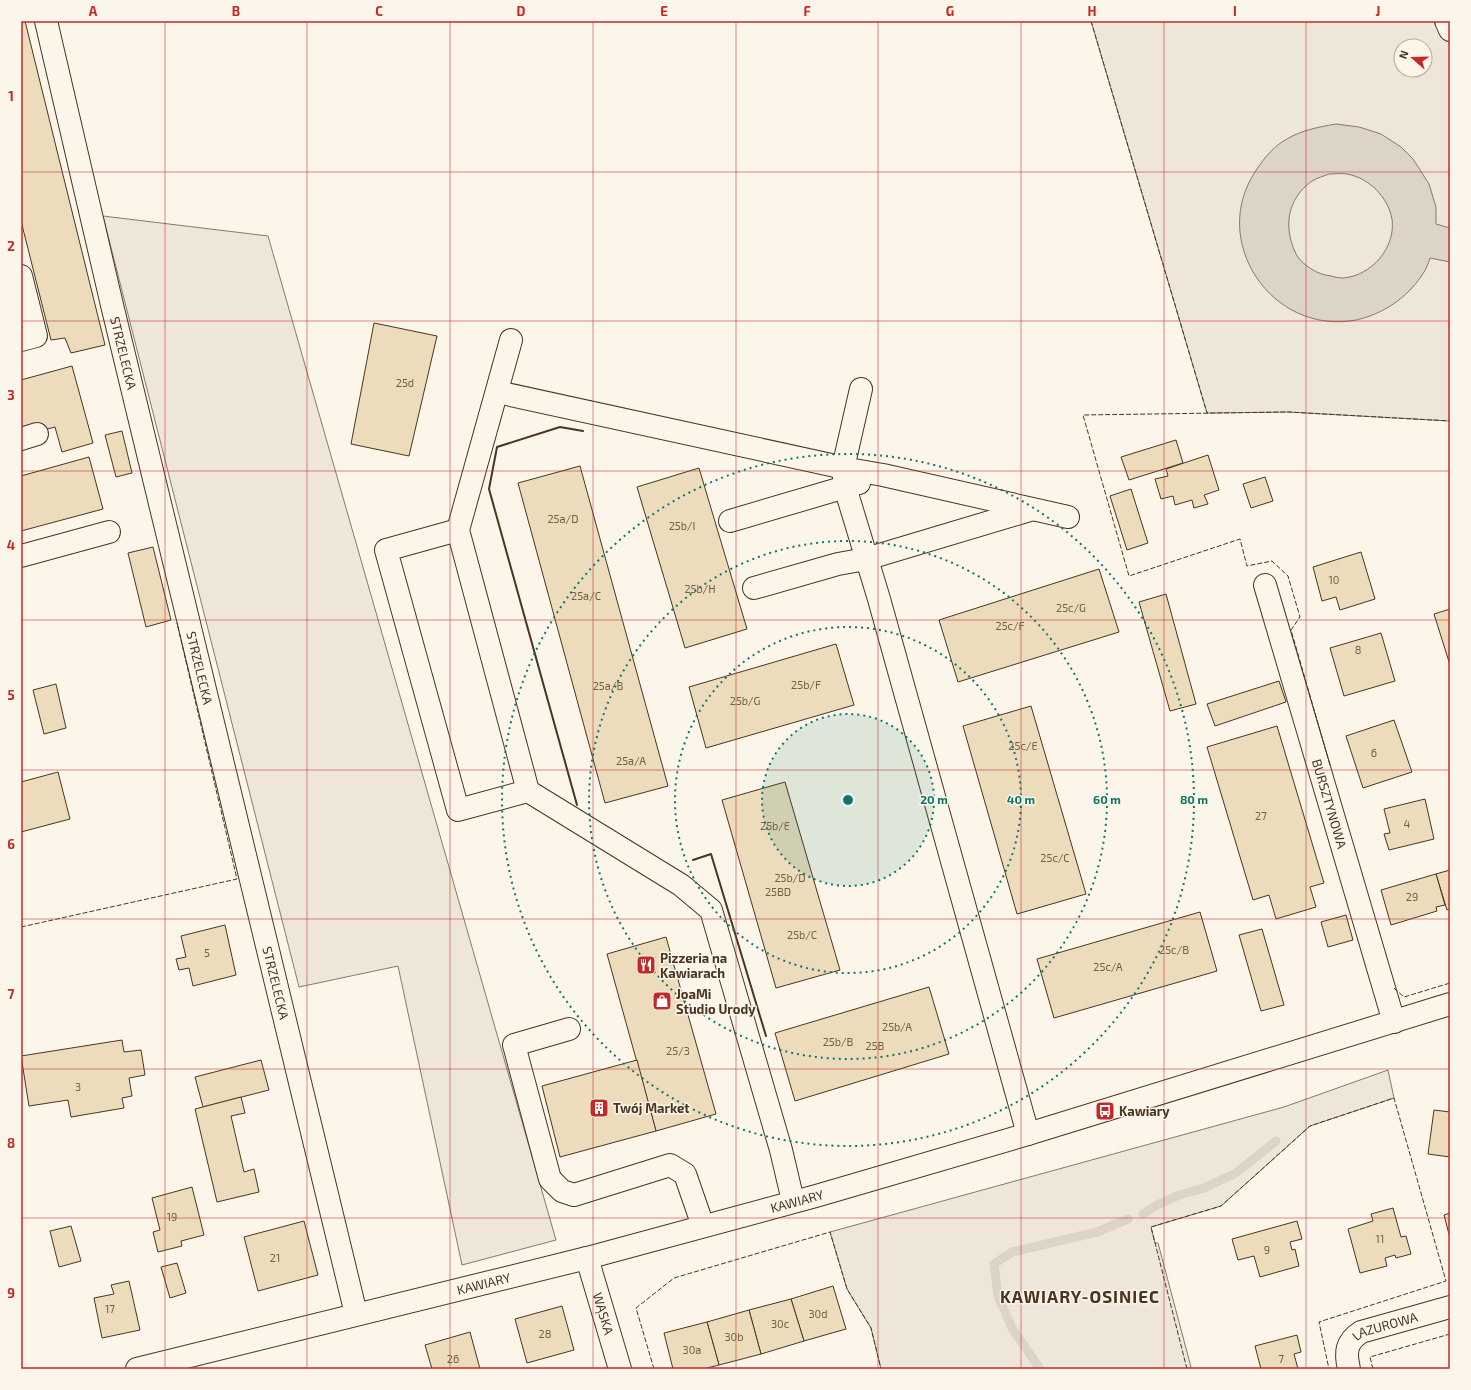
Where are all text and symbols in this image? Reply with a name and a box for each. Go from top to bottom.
text: A [89,3,98,19]
text: B [232,3,240,19]
text: C [375,3,383,19]
text: D [517,3,526,19]
text: E [660,3,668,19]
text: F [803,3,811,19]
text: G [946,3,954,19]
text: H [1088,3,1097,19]
text: I [1233,3,1237,19]
text: J [1376,3,1380,19]
north arrow [1393,38,1433,78]
text: N [1396,48,1411,60]
text: 1 [8,88,14,104]
text: 2 [7,238,15,254]
street label: STRZELECKA [107,315,140,391]
house number: 25d [396,376,414,389]
text: 3 [7,387,15,403]
house number: 25a/D [547,512,579,525]
house number: 25b/I [669,519,695,532]
text: 4 [7,537,15,553]
house number: 10 [1328,573,1340,586]
house number: 25b/H [684,582,716,595]
house number: 25a/C [571,589,601,602]
house number: 25c/G [1056,601,1086,614]
house number: 25c/F [995,619,1025,632]
street label: STRZELECKA [183,630,216,706]
house number: 8 [1355,643,1361,656]
house number: 25b/F [791,678,821,691]
house number: 25a/B [593,679,623,692]
text: 5 [7,687,15,703]
house number: 25b/G [730,694,760,707]
house number: 25c/E [1008,739,1038,752]
house number: 6 [1371,746,1377,759]
house number: 25a/A [616,754,646,767]
street label: BURSZTYNOWA [1309,757,1350,850]
text: 20 m [920,792,948,806]
text: 40 m [1007,792,1035,806]
text: 60 m [1093,792,1121,806]
text: 80 m [1180,792,1208,806]
centre of rings [841,793,855,807]
house number: 27 [1255,809,1267,822]
house number: 4 [1404,817,1411,830]
house number: 25b/E [760,819,790,832]
text: 6 [7,836,15,852]
house number: 25c/C [1040,851,1070,864]
house number: 25b/D [774,871,806,884]
house number: 25BD [765,885,791,898]
house number: 29 [1406,890,1418,903]
house number: 25b/C [787,928,817,941]
house number: 25c/B [1159,943,1189,956]
street label: STRZELECKA [259,945,292,1021]
house number: 5 [204,946,210,959]
place label: Pizzeria na Kawiarach [660,950,727,981]
restaurant icon: Pizzeria na Kawiarach [635,954,657,976]
house number: 25c/A [1093,960,1123,973]
text: 7 [8,986,15,1002]
place label: JoaMi Studio Urody [676,986,756,1017]
shop icon: JoaMi Studio Urody [651,990,673,1012]
house number: 25b/A [882,1020,912,1033]
house number: 25b/B [823,1035,853,1048]
house number: 25B [866,1039,885,1052]
house number: 25/3 [666,1044,690,1057]
house number: 3 [75,1080,81,1093]
building icon: Twój Market [588,1097,610,1119]
place label: Twój Market [613,1100,690,1116]
bus stop icon: Kawiary [1094,1100,1116,1122]
place label: Kawiary [1119,1103,1170,1119]
text: 8 [7,1135,15,1151]
street label: KAWIARY [768,1186,826,1216]
house number: 19 [167,1210,177,1223]
house number: 11 [1376,1232,1384,1245]
house number: 9 [1264,1243,1270,1256]
house number: 21 [270,1251,280,1264]
street label: KAWIARY [455,1269,513,1298]
text: 9 [7,1285,15,1301]
district label: KAWIARY-OSINIEC [1000,1286,1160,1306]
street label: WĄSKA [590,1291,617,1337]
house number: 17 [105,1302,115,1315]
house number: 30d [808,1307,828,1320]
street label: LAZUROWA [1349,1308,1419,1344]
house number: 30c [771,1317,789,1330]
house number: 28 [539,1327,551,1340]
house number: 30b [724,1330,744,1343]
house number: 30a [683,1343,701,1356]
house number: 26 [447,1352,459,1365]
house number: 7 [1278,1352,1284,1365]

